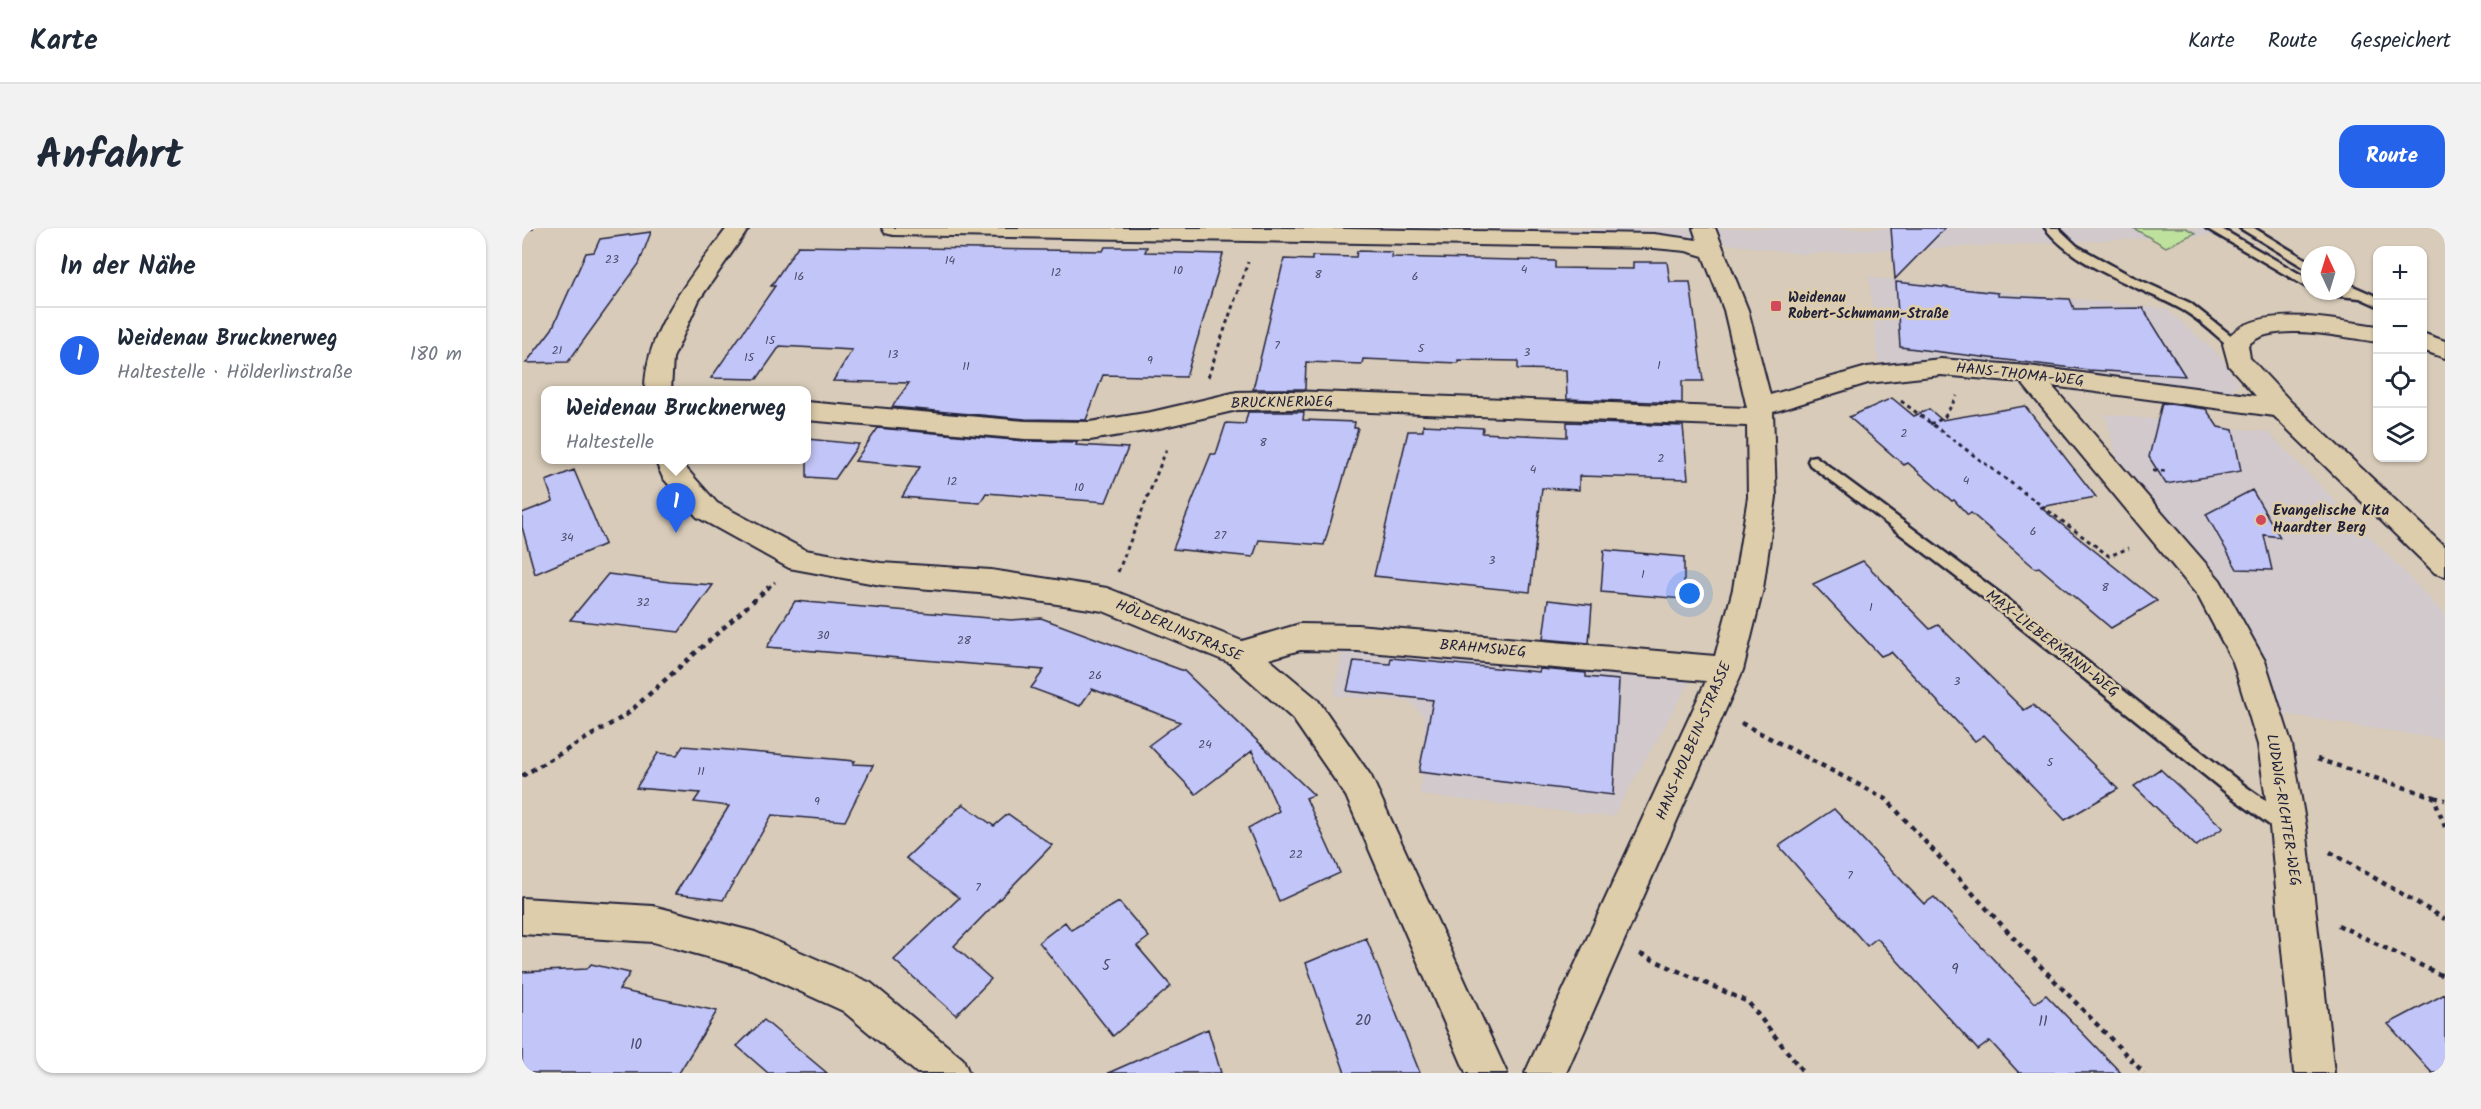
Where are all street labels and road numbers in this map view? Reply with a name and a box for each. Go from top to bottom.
street label: HANS-THOMA-WEG [1955,356,2085,394]
street label: BRUCKNERWEG [1231,390,1333,416]
street label: MAX-LIEBERMANN-WEG [1980,584,2124,704]
street label: HÖLDERLINSTRASSE [1112,593,1248,669]
street label: BRAHMSWEG [1439,633,1527,665]
street label: HANS-HOLBEIN-STRASSE [1650,657,1739,824]
street label: LUDWIG-RICHTER-WEG [2259,732,2307,888]

